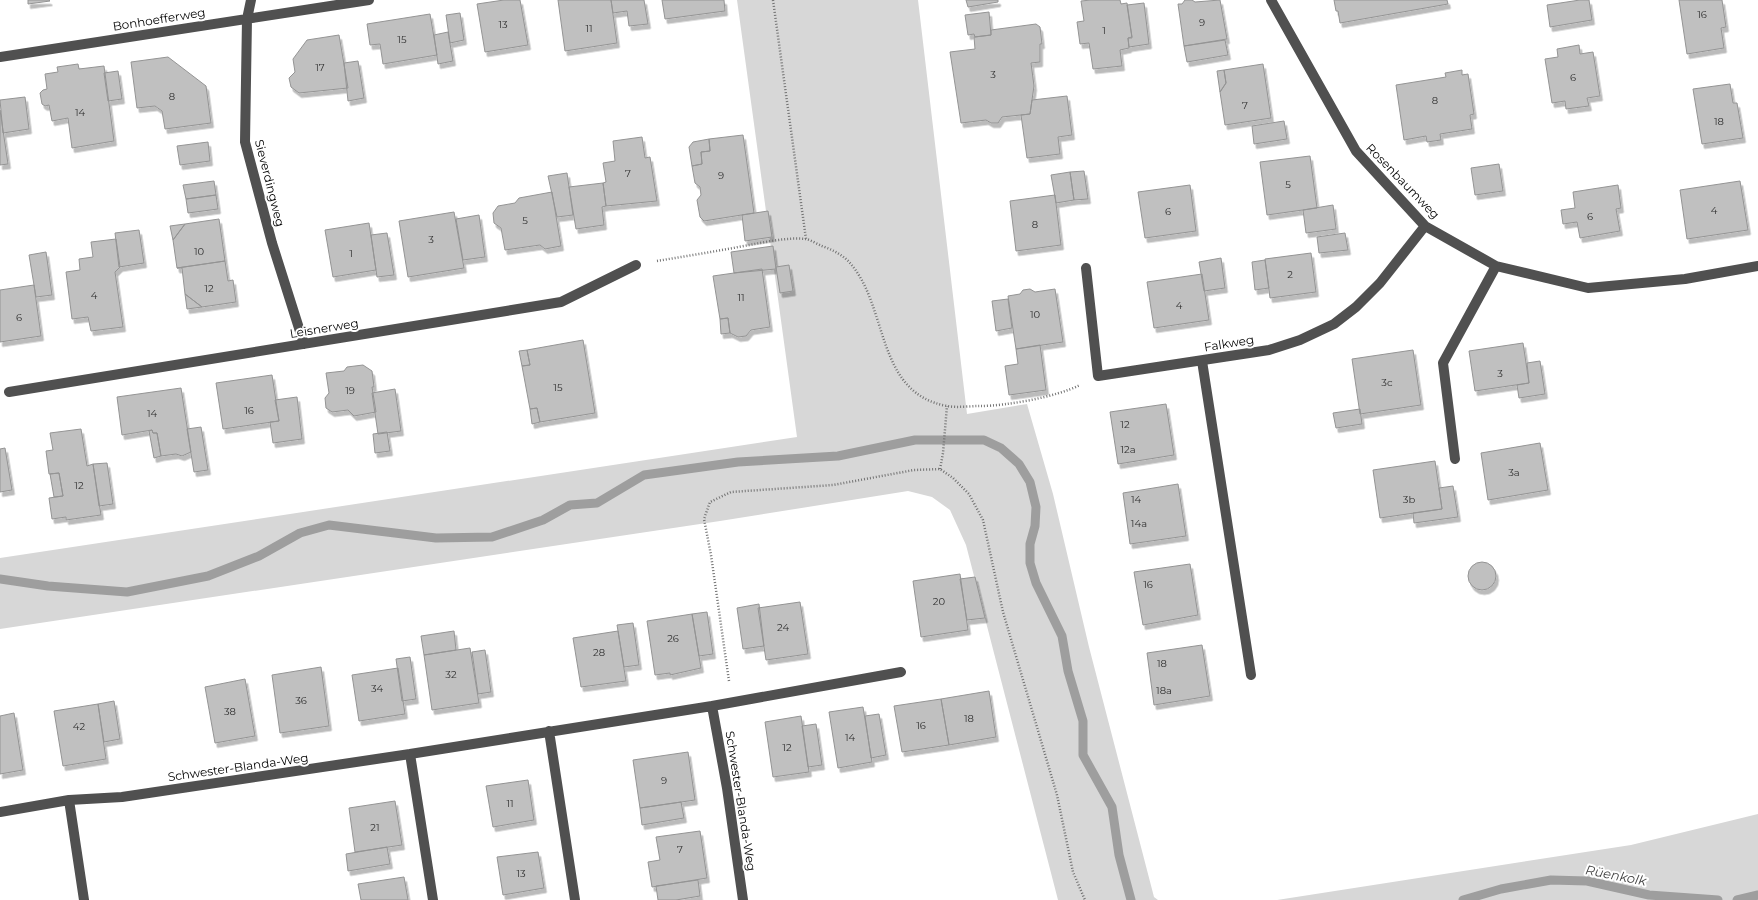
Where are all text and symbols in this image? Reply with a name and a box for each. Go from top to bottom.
street label: Bonhoefferweg [112,4,206,34]
house number: 16 [1697,8,1707,21]
house number: 9 [1199,16,1205,29]
house number: 13 [498,18,508,31]
house number: 11 [585,22,593,35]
house number: 1 [1102,24,1106,37]
house number: 15 [397,33,407,46]
house number: 17 [315,61,325,74]
house number: 3 [990,68,996,81]
house number: 6 [1570,71,1576,84]
house number: 8 [169,90,175,103]
house number: 8 [1432,94,1438,107]
house number: 7 [1242,99,1248,112]
house number: 14 [75,106,85,119]
house number: 18 [1714,115,1724,128]
street label: Sieverdingweg [252,138,288,228]
street label: Rosenbaumweg [1363,140,1443,222]
house number: 7 [625,167,631,180]
house number: 9 [718,169,724,182]
house number: 5 [1285,178,1291,191]
house number: 4 [1711,204,1718,217]
house number: 6 [1165,205,1171,218]
house number: 6 [1587,210,1593,223]
house number: 5 [522,214,528,227]
house number: 8 [1032,218,1038,231]
house number: 3 [428,233,434,246]
house number: 10 [194,245,204,258]
house number: 1 [349,247,353,260]
house number: 2 [1287,268,1293,281]
house number: 12 [204,282,214,295]
house number: 4 [91,289,98,302]
house number: 11 [737,291,745,304]
house number: 4 [1176,299,1183,312]
house number: 10 [1030,308,1040,321]
house number: 6 [16,311,22,324]
street label: Leisnerweg [289,315,359,341]
street label: Falkweg [1203,332,1255,354]
house number: 3 [1497,367,1503,380]
house number: 3c [1381,376,1393,389]
house number: 15 [553,381,563,394]
house number: 19 [345,384,355,397]
house number: 16 [244,404,254,417]
house number: 14 [147,407,157,420]
house number: 12 [1120,418,1130,431]
house number: 12a [1120,443,1136,456]
house number: 3a [1508,466,1520,479]
house number: 12 [74,479,84,492]
house number: 14 [1131,493,1141,506]
house number: 3b [1403,493,1415,506]
house number: 14a [1131,517,1147,530]
house number: 16 [1143,578,1153,591]
house number: 20 [933,595,946,608]
house number: 24 [777,621,789,634]
house number: 26 [667,632,679,645]
house number: 28 [593,646,605,659]
house number: 18 [1157,657,1167,670]
house number: 32 [445,668,457,681]
house number: 34 [371,682,384,695]
house number: 18a [1156,684,1172,697]
house number: 36 [295,694,307,707]
house number: 38 [224,705,236,718]
house number: 18 [964,712,974,725]
house number: 16 [916,719,926,732]
house number: 42 [73,720,85,733]
street label: Schwester-Blanda-Weg [723,730,759,872]
house number: 14 [845,731,855,744]
house number: 12 [782,741,792,754]
street label: Schwester-Blanda-Weg [167,750,309,784]
house number: 9 [661,774,667,787]
house number: 11 [506,797,514,810]
house number: 21 [370,821,380,834]
house number: 7 [677,843,683,856]
water label: Rüenkolk [1584,861,1649,889]
house number: 13 [516,867,526,880]

